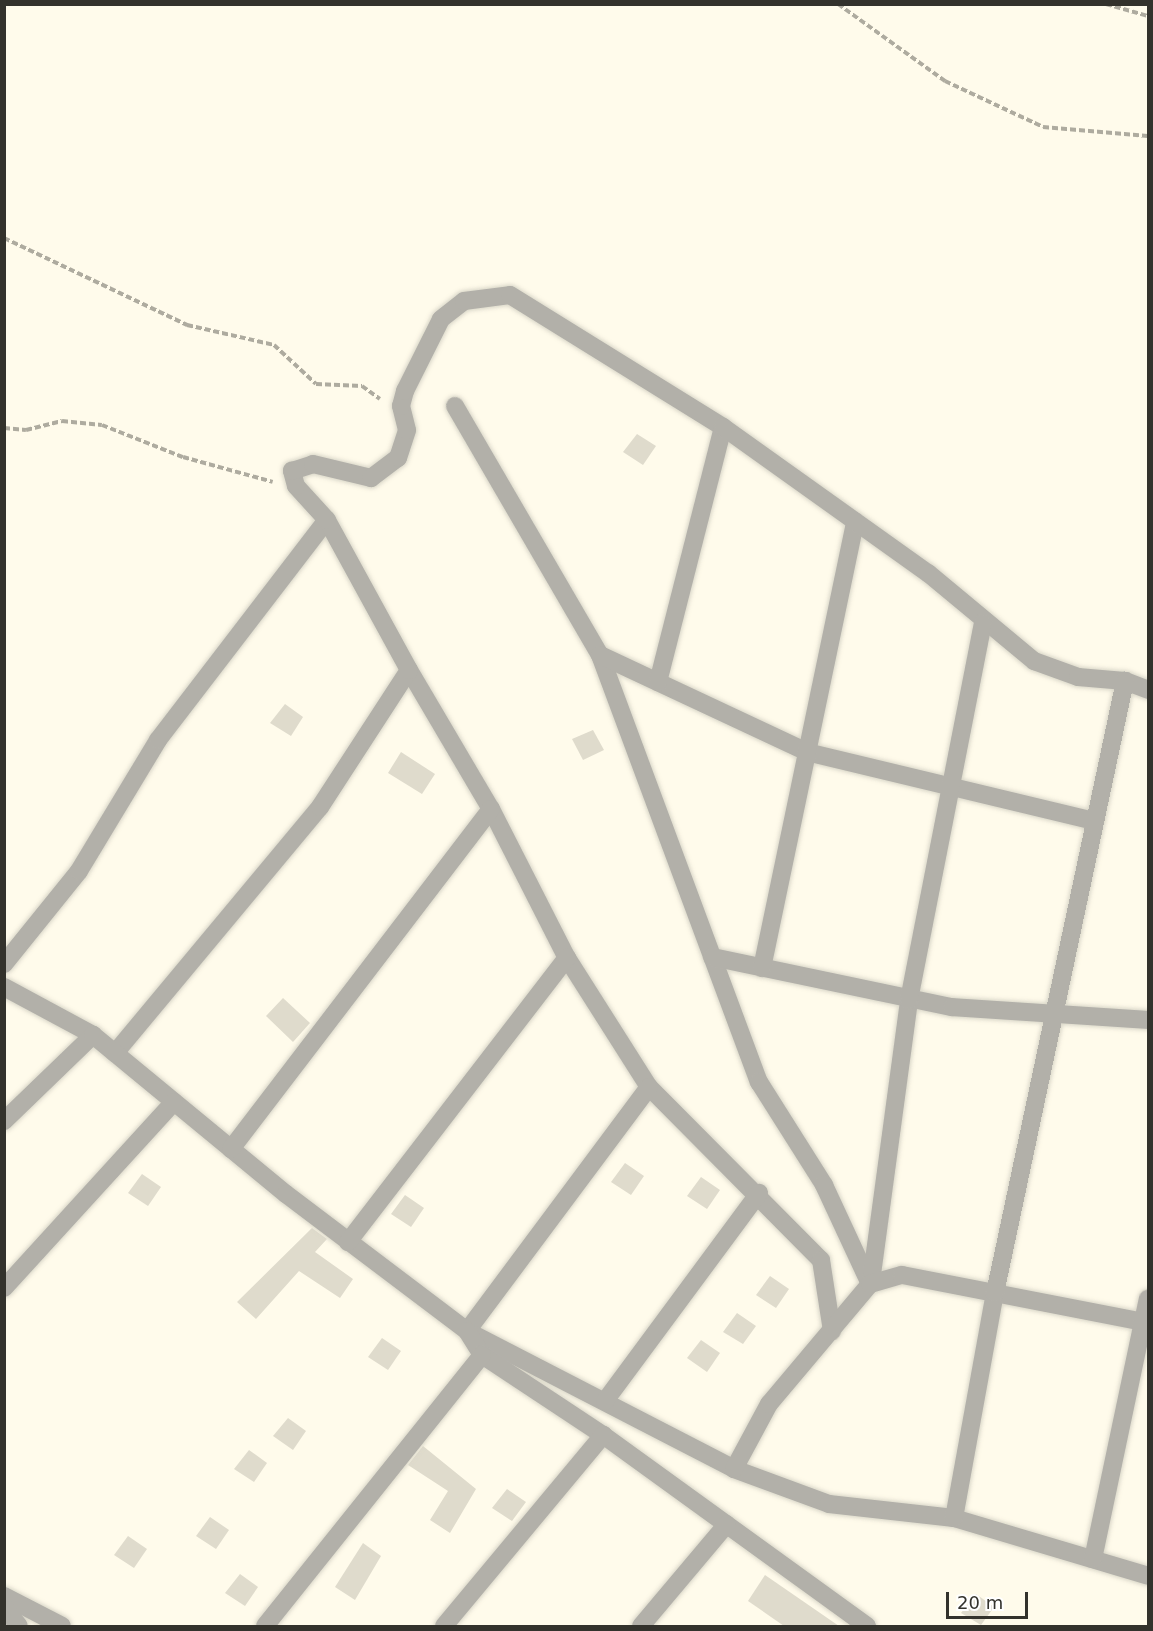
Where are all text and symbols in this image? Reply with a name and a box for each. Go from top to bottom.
scale bar [949,1580,1032,1618]
text: 20 m [957,1592,1003,1613]

